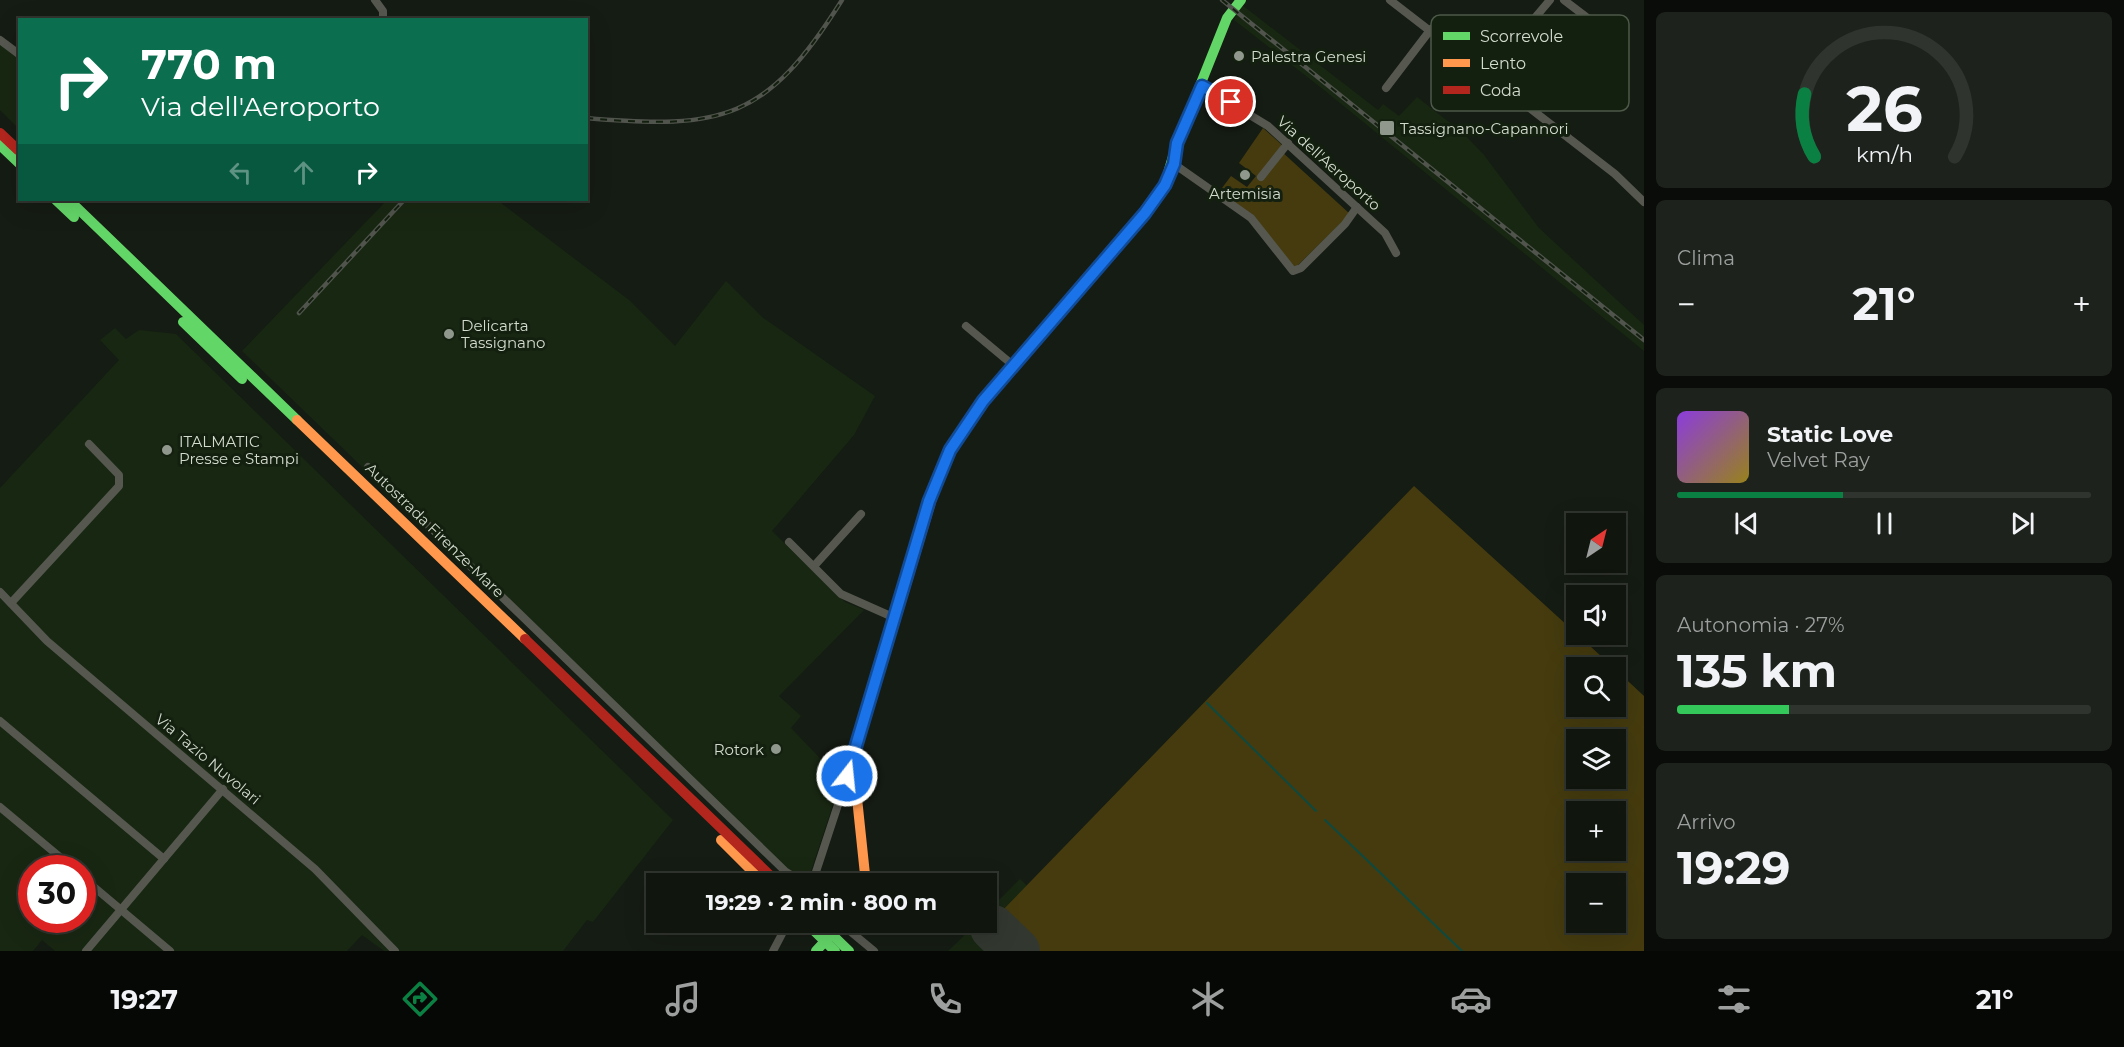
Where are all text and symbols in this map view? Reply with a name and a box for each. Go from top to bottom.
legend [1431,15,1629,111]
text: Scorrevole [1480,27,1563,46]
text: 770 m [141,38,277,90]
icon: right [42,42,120,120]
place label: Palestra Genesi [1251,47,1366,66]
marker: Palestra Genesi [1232,49,1246,63]
text: Lento [1480,54,1526,73]
text: 26 [1846,71,1922,147]
pin [1205,76,1256,127]
text: Coda [1480,81,1521,100]
icon: arrive [1214,85,1247,118]
text: Via dell'Aeroporto [141,90,380,123]
street label: Via dell'Aeroporto [1273,112,1385,214]
marker: Tassignano-Capannori [1378,119,1396,137]
place label: Tassignano-Capannori [1400,119,1568,138]
text: km/h [1855,141,1913,167]
icon: left [224,156,257,189]
icon: ahead [287,156,320,189]
icon: right [350,156,383,189]
marker: Artemisia [1238,168,1252,182]
place label: Artemisia [1209,184,1281,203]
text: Clima [1677,246,1735,270]
text: 21° [1852,276,1916,331]
text: − [1677,284,1696,324]
text: + [2072,284,2091,324]
place label: Delicarta Tassignano [461,316,546,352]
marker: Delicarta Tassignano [442,327,456,341]
text: Static Love [1767,421,1893,448]
place label: ITALMATIC Presse e Stampi [179,432,299,468]
marker: ITALMATIC Presse e Stampi [160,443,174,457]
text: Velvet Ray [1767,448,1870,472]
street label: Autostrada Firenze-Mare [362,459,508,601]
icon: previous [1730,507,1763,540]
icon: pause [1868,507,1901,540]
icon: next [2006,507,2039,540]
north arrow [1566,513,1626,573]
map controls [1566,513,1626,933]
button: sound [1566,585,1626,645]
text: Autonomia · 27% [1677,613,1845,637]
text: 135 km [1677,643,1837,698]
button: search [1566,657,1626,717]
street label: Via Tazio Nuvolari [152,709,264,809]
button: layers [1566,729,1626,789]
place label: Rotork [714,740,764,759]
marker: Rotork [769,742,783,756]
position arrow [815,744,879,808]
button: + [1566,801,1626,861]
text: Arrivo [1677,810,1736,834]
text: 19:29 [1677,840,1790,895]
speed limit sign: 30 [18,855,96,933]
button: − [1566,873,1626,933]
text: 19:29 · 2 min · 800 m [706,889,937,916]
icon: directions [399,978,441,1020]
icon: music [662,978,704,1020]
icon: phone [924,978,966,1020]
icon: climate [1187,978,1229,1020]
icon: car [1450,978,1492,1020]
icon: filters [1713,978,1755,1020]
text: 19:27 [110,983,178,1016]
text: 21° [1976,983,2014,1016]

